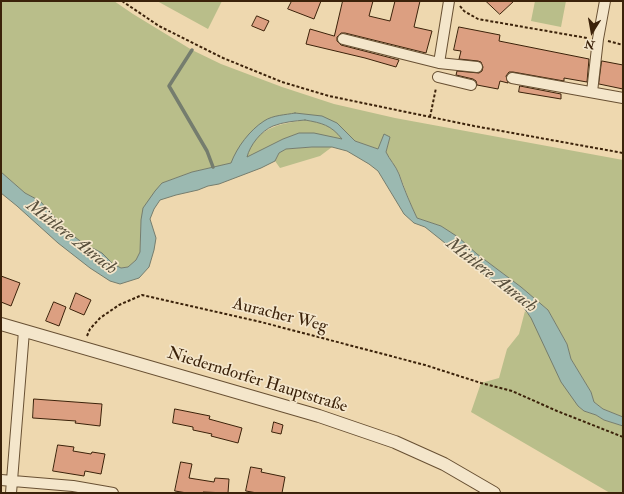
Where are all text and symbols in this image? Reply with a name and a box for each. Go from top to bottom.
north arrow [572,12,612,52]
text: N [584,37,596,52]
water label: Mittlere Aurach [21,196,121,280]
water label: Mittlere Aurach [441,234,541,318]
street label: Auracher Weg [231,294,329,338]
street label: Niederndorfer Hauptstraße [164,344,350,418]

